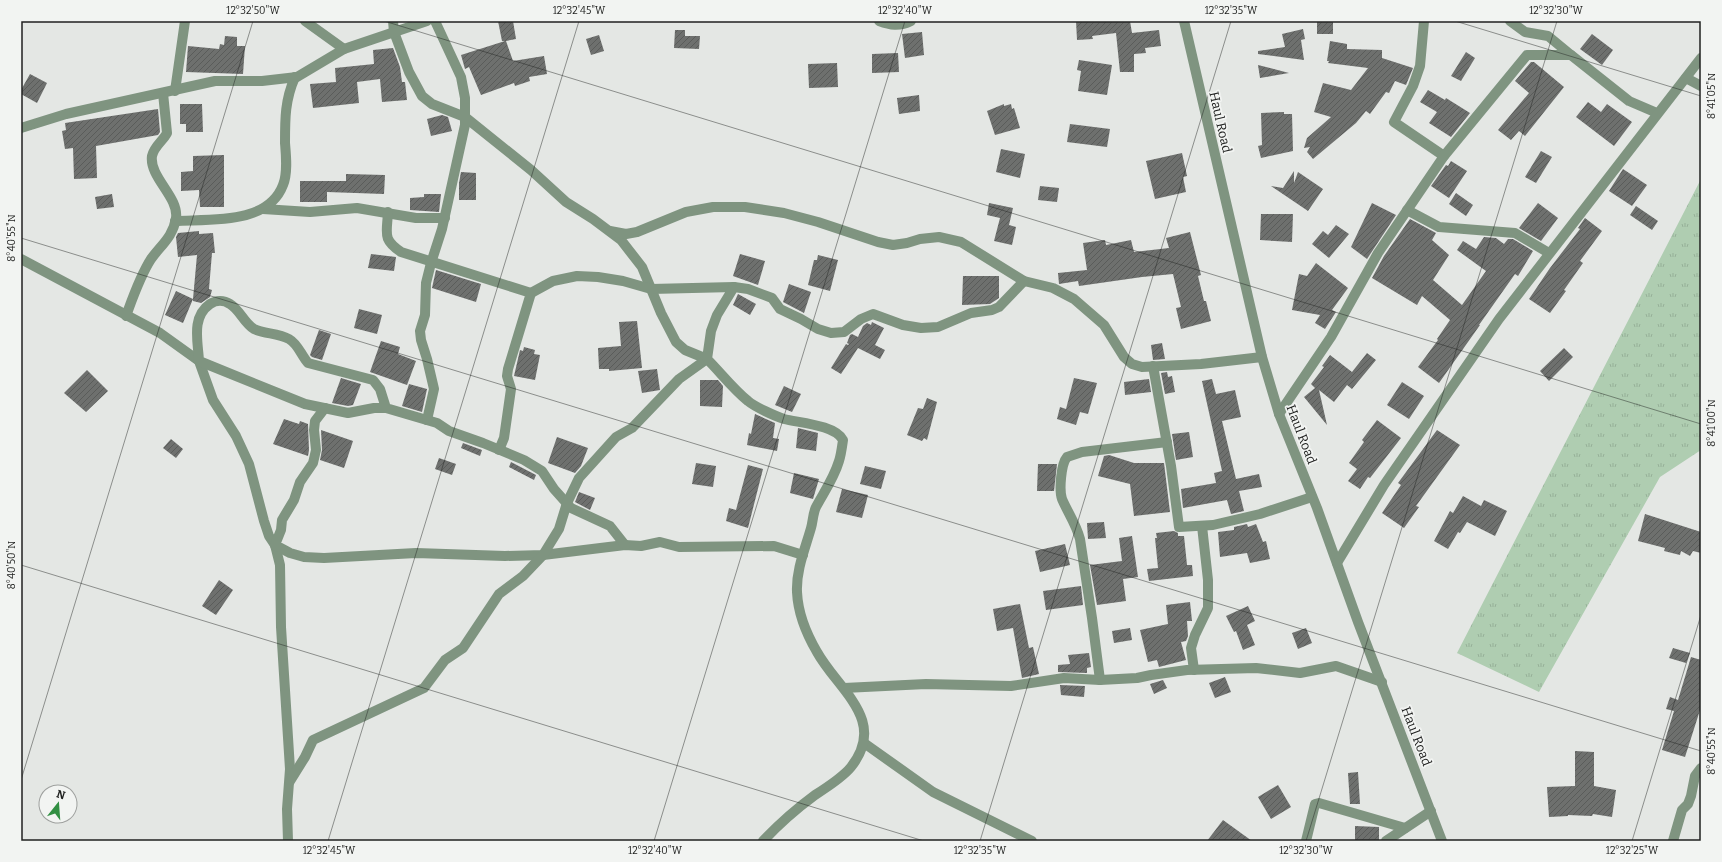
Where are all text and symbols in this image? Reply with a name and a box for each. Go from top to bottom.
text: 12°32'50"W [226,5,280,17]
text: 12°32'45"W [553,5,606,17]
text: 12°32'40"W [878,5,933,17]
text: 12°32'35"W [1205,5,1258,17]
text: 12°32'30"W [1529,5,1584,17]
text: 8°41'05"N [1706,73,1718,119]
street label: Haul Road [1206,90,1235,154]
text: 8°40'55"N [6,214,18,262]
text: 8°41'00"N [1706,399,1718,447]
street label: Haul Road [1283,402,1320,466]
text: 8°40'50"N [6,541,18,589]
street label: Haul Road [1398,704,1435,768]
text: 8°40'55"N [1706,727,1718,775]
north arrow [38,784,78,824]
text: N [55,787,67,803]
text: 12°32'45"W [303,845,356,857]
text: 12°32'40"W [628,845,683,857]
text: 12°32'35"W [954,845,1007,857]
text: 12°32'30"W [1279,845,1334,857]
text: 12°32'25"W [1606,845,1659,857]

